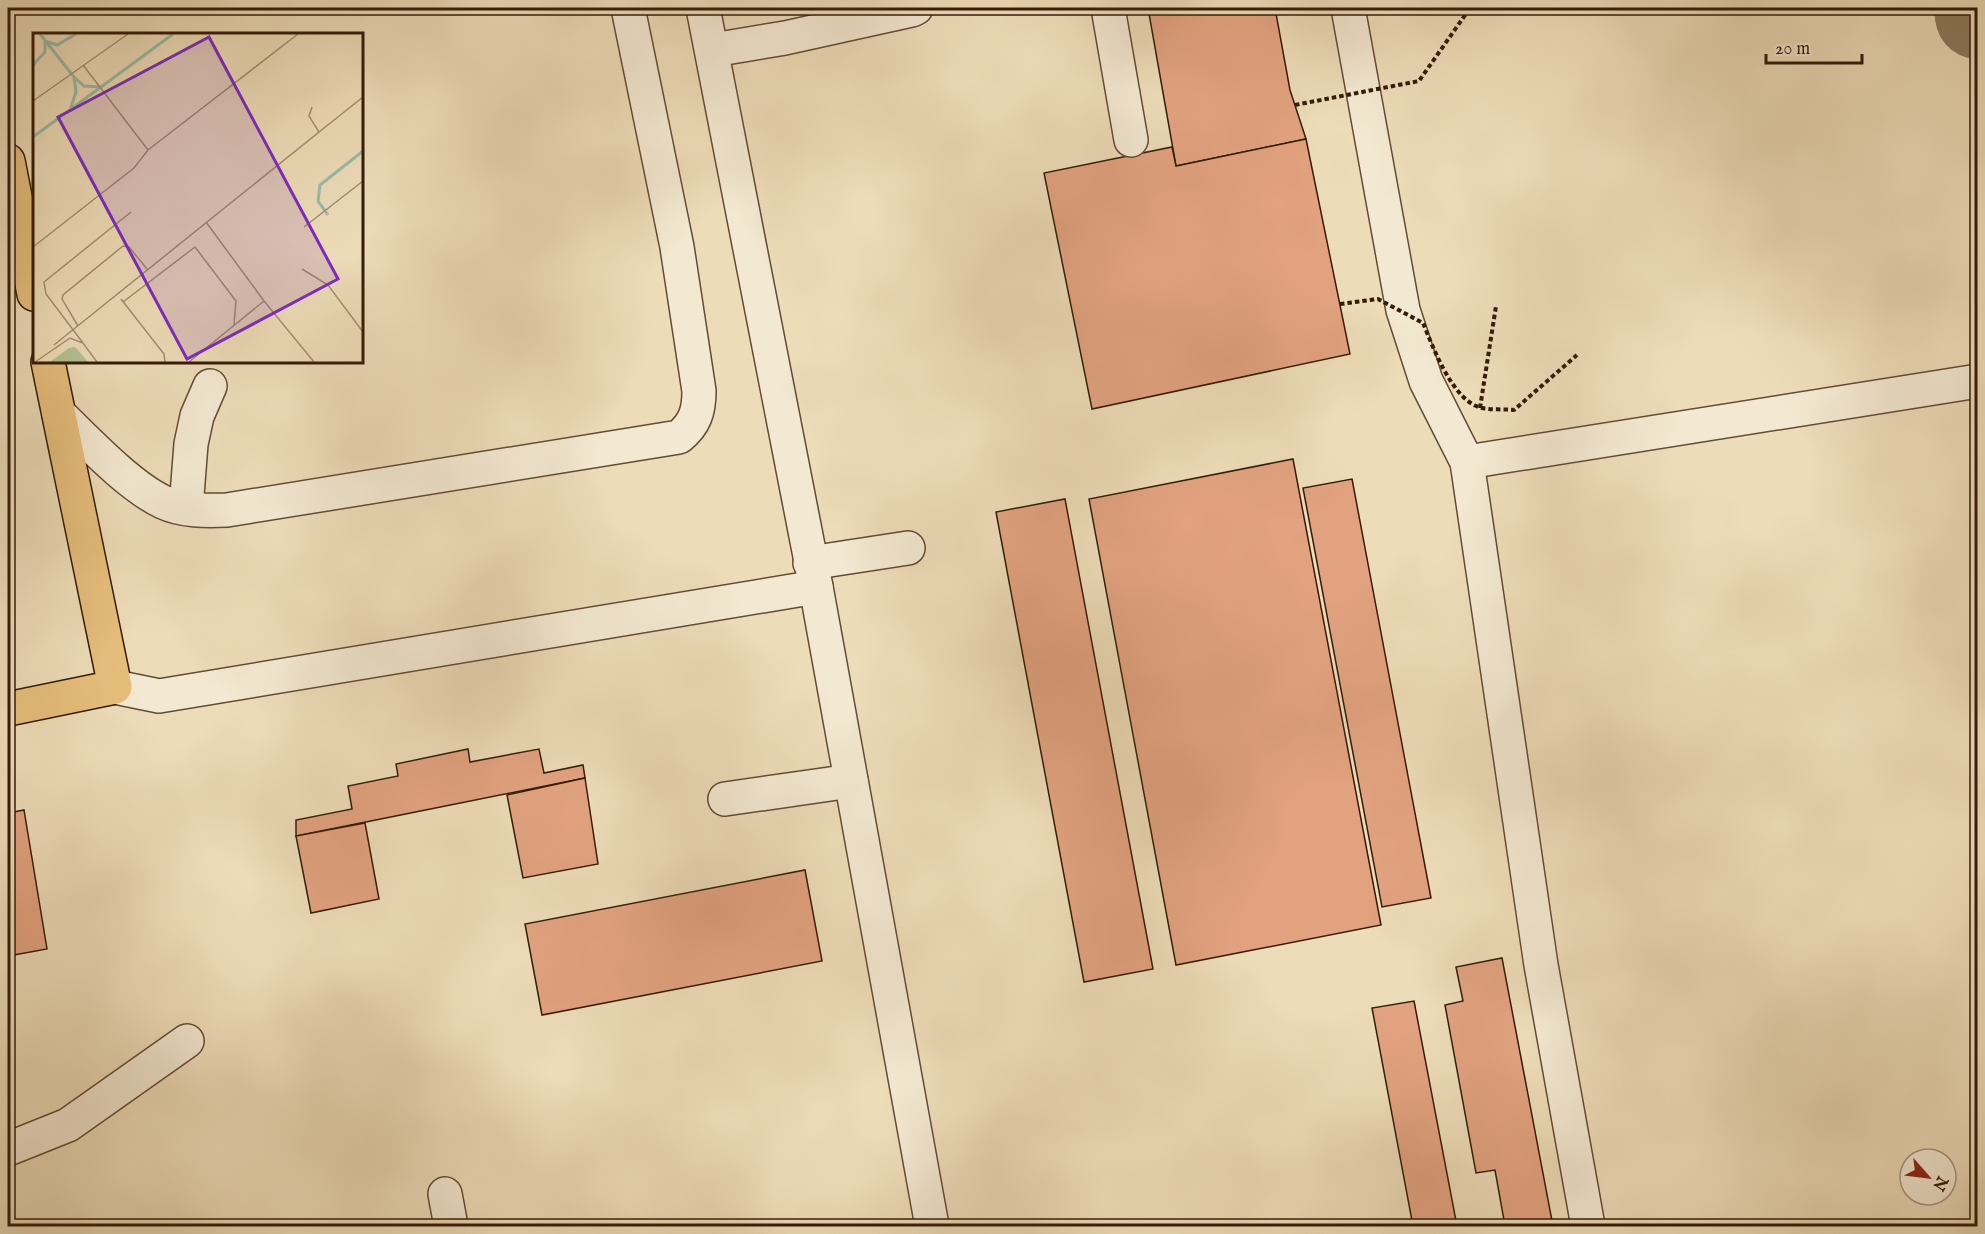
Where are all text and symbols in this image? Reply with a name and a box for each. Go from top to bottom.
scale bar [1766,27,1862,65]
inset map [33,33,363,363]
text: 20 m [1775,38,1810,61]
north arrow [1898,1147,1958,1207]
text: N [1927,1171,1952,1194]

